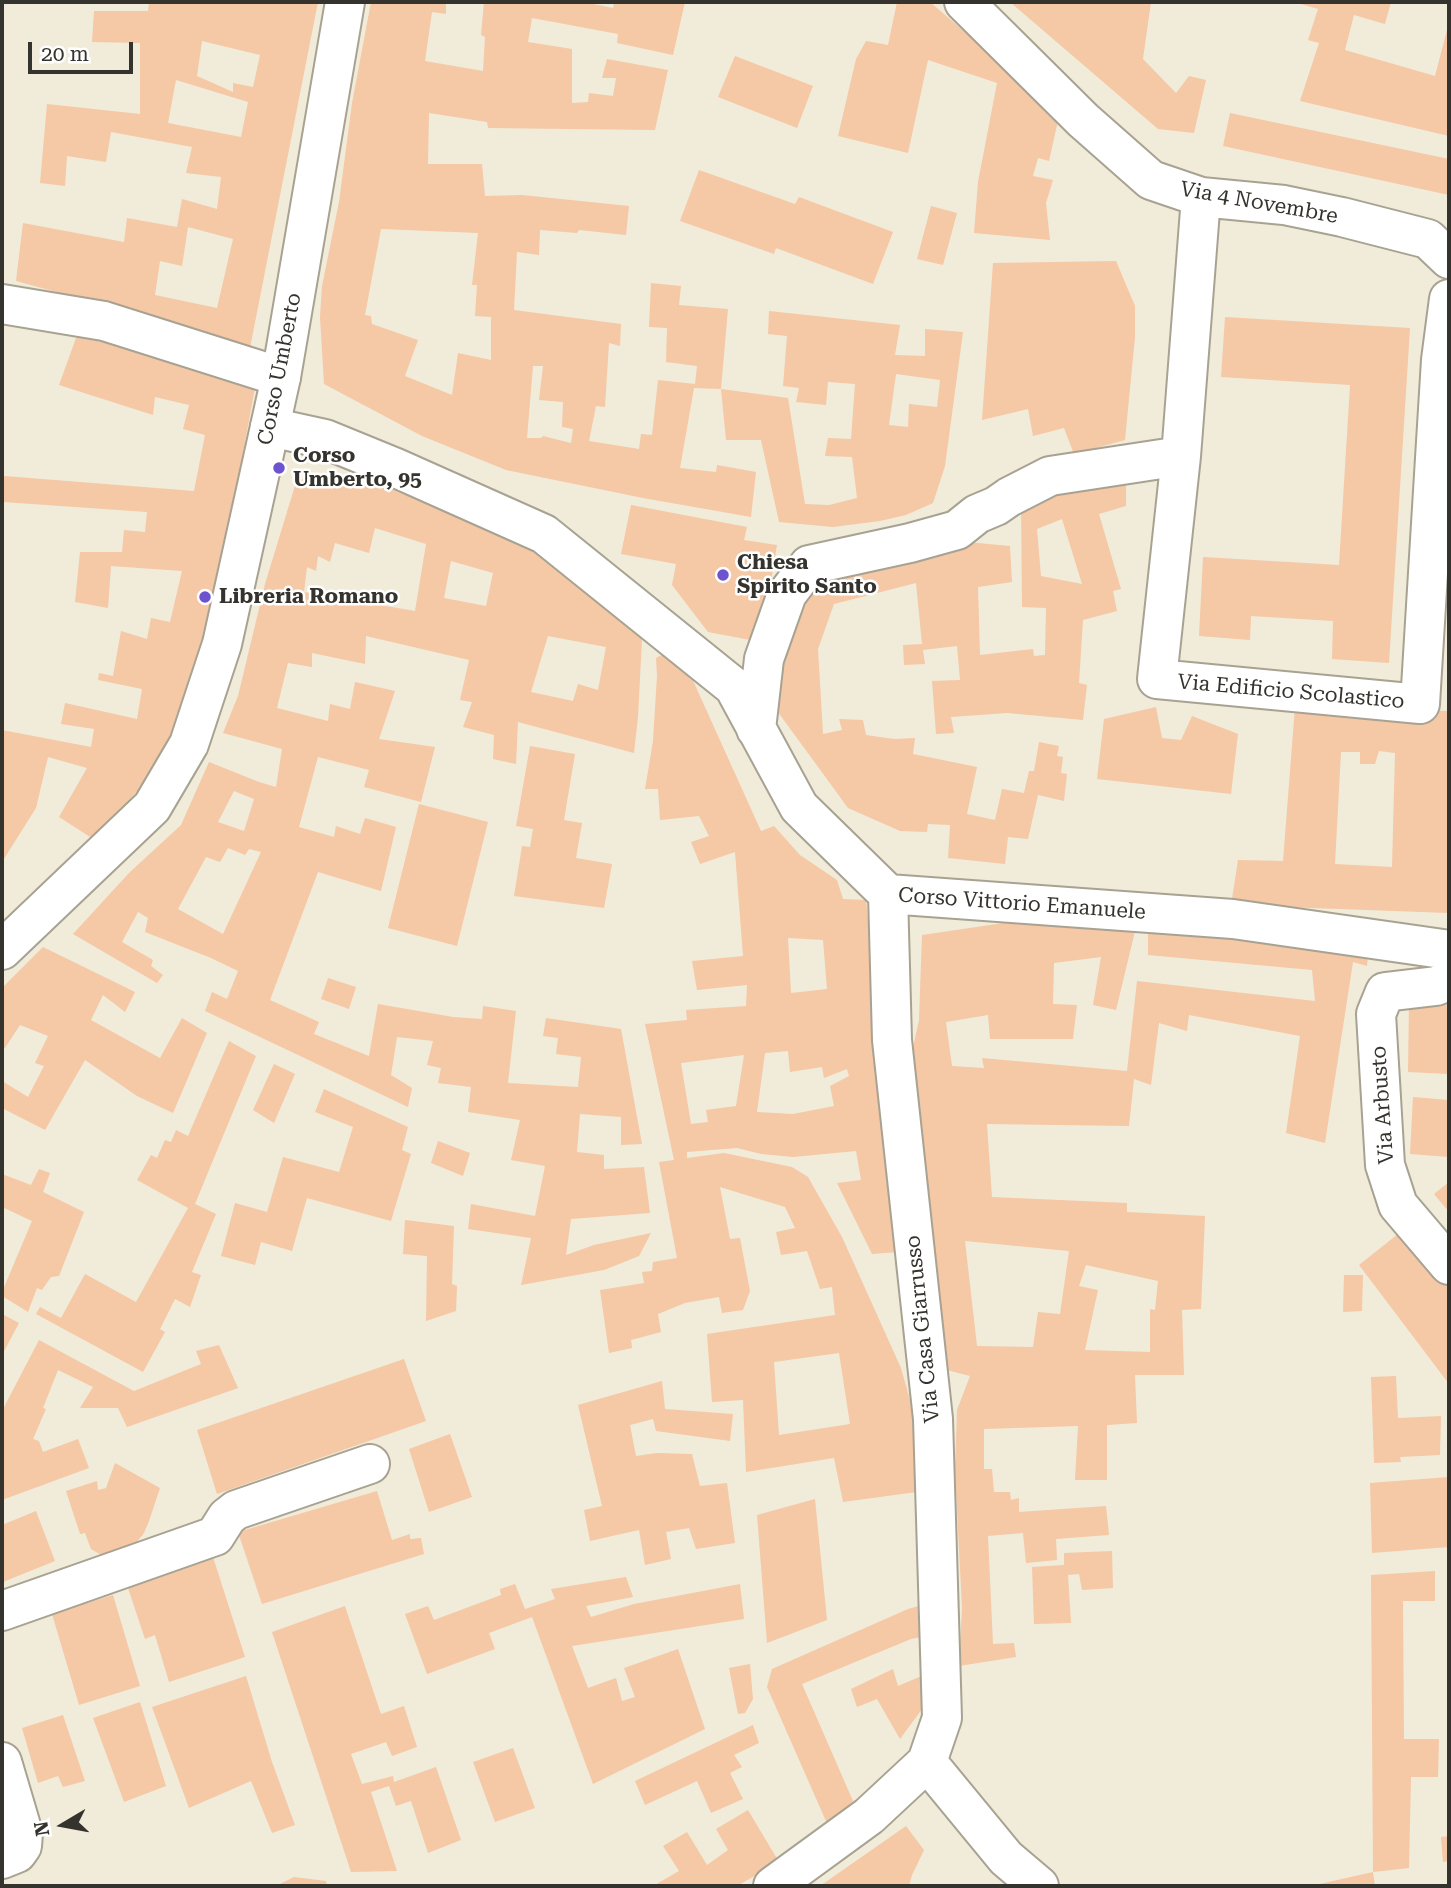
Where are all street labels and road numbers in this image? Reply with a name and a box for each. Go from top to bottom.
street label: Via 4 Novembre [1178,177,1340,229]
street label: Corso Umberto [253,291,307,447]
street label: Via Edificio Scolastico [1177,670,1405,714]
street label: Corso Vittorio Emanuele [897,883,1147,925]
street label: Via Arbusto [1366,1045,1400,1165]
street label: Via Casa Giarrusso [901,1234,945,1424]

